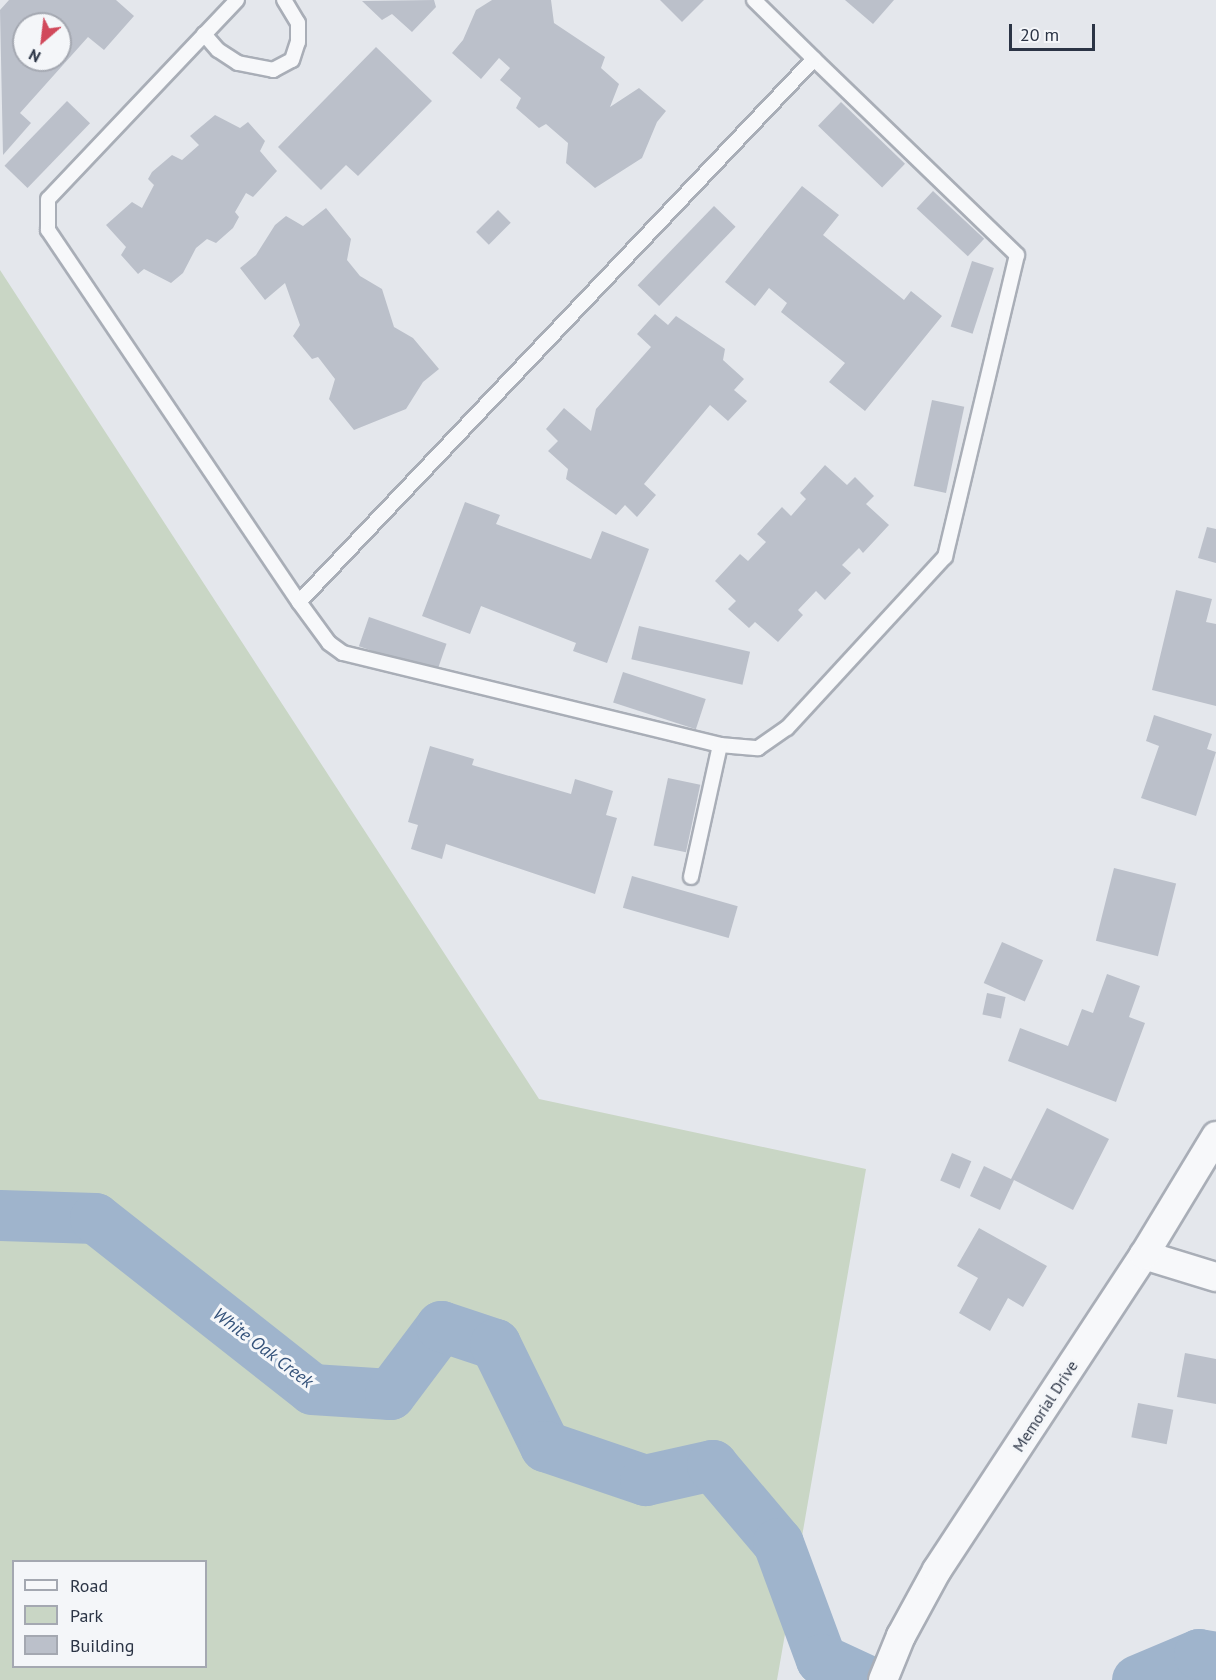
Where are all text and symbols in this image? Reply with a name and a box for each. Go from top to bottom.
north arrow [12,12,72,72]
scale bar [1012,12,1098,50]
text: 20 m [1020,23,1059,46]
text: N [25,45,44,67]
water label: White Oak Creek [208,1303,318,1393]
street label: Memorial Drive [1008,1357,1082,1455]
legend [12,1560,207,1668]
text: Road [70,1574,108,1597]
text: Park [70,1604,103,1627]
text: Building [70,1634,134,1657]

